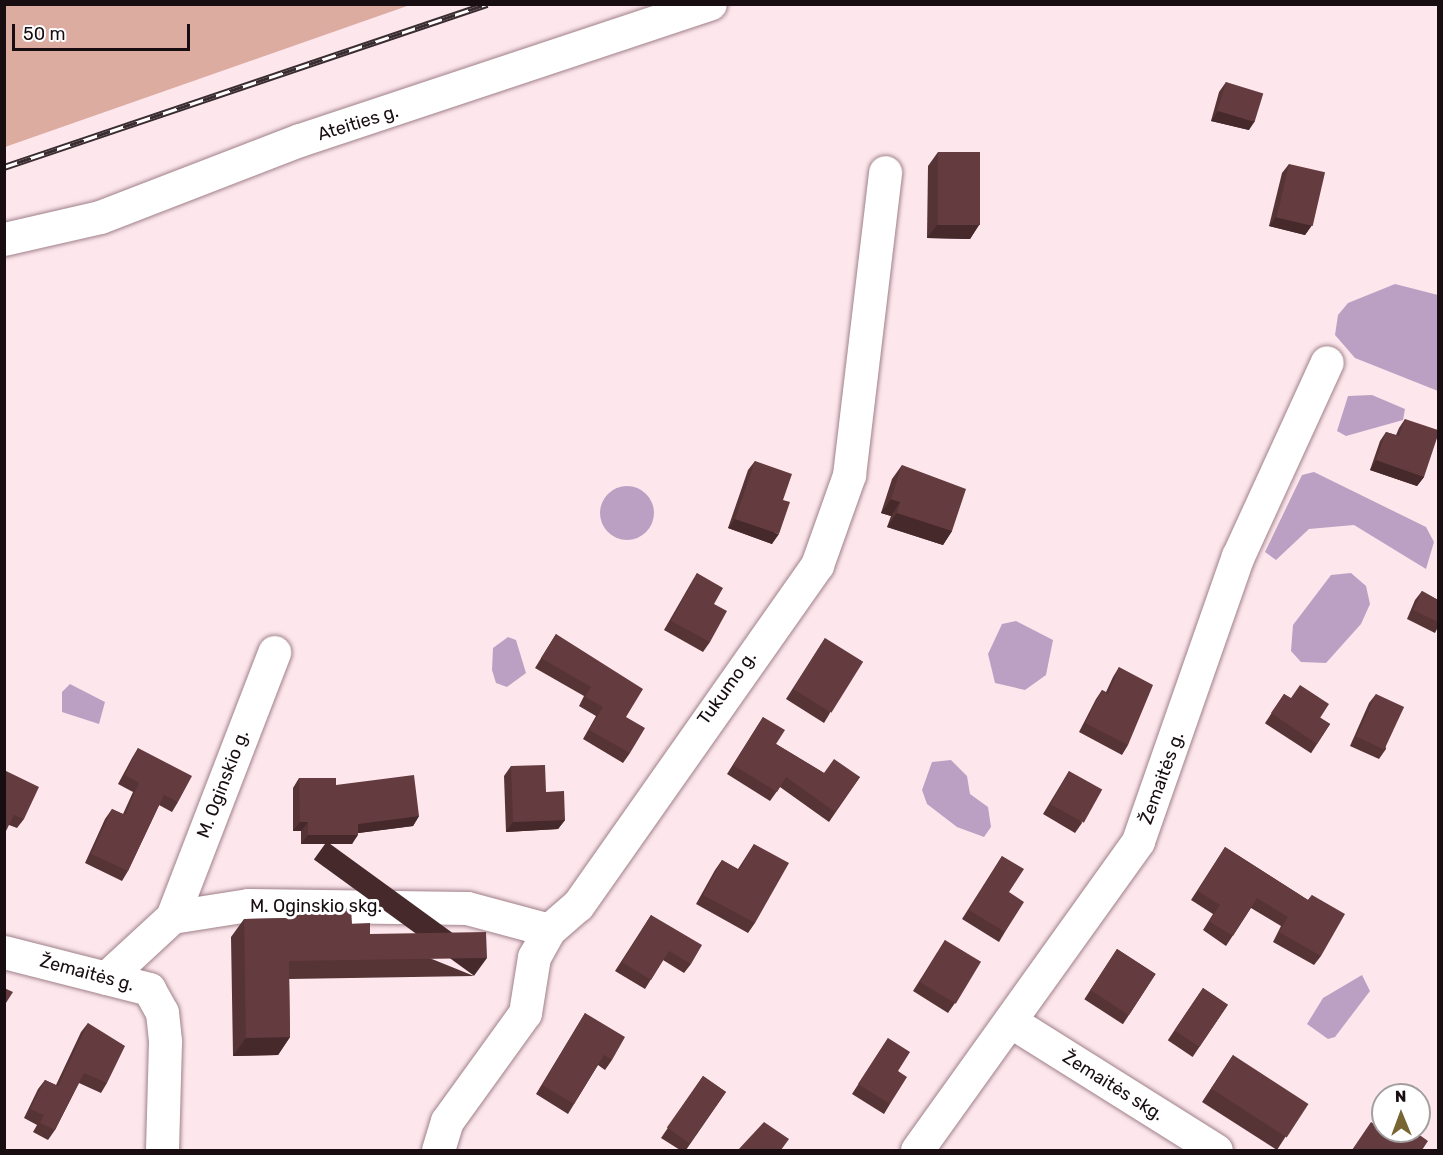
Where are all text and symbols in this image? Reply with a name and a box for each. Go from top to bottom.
scale bar [15,12,194,50]
text: 50 m [23,23,66,45]
street label: Ateities g. [315,100,401,146]
street label: Tukumo g. [693,647,761,729]
street label: M. Oginskio g. [192,727,254,841]
street label: Žemaitės g. [1135,729,1189,827]
street label: M. Oginskio skg. [250,895,382,917]
street label: Žemaitės g. [37,950,137,996]
street label: Žemaitės skg. [1059,1046,1167,1126]
north arrow [1371,1083,1431,1143]
text: N [1395,1087,1407,1106]

